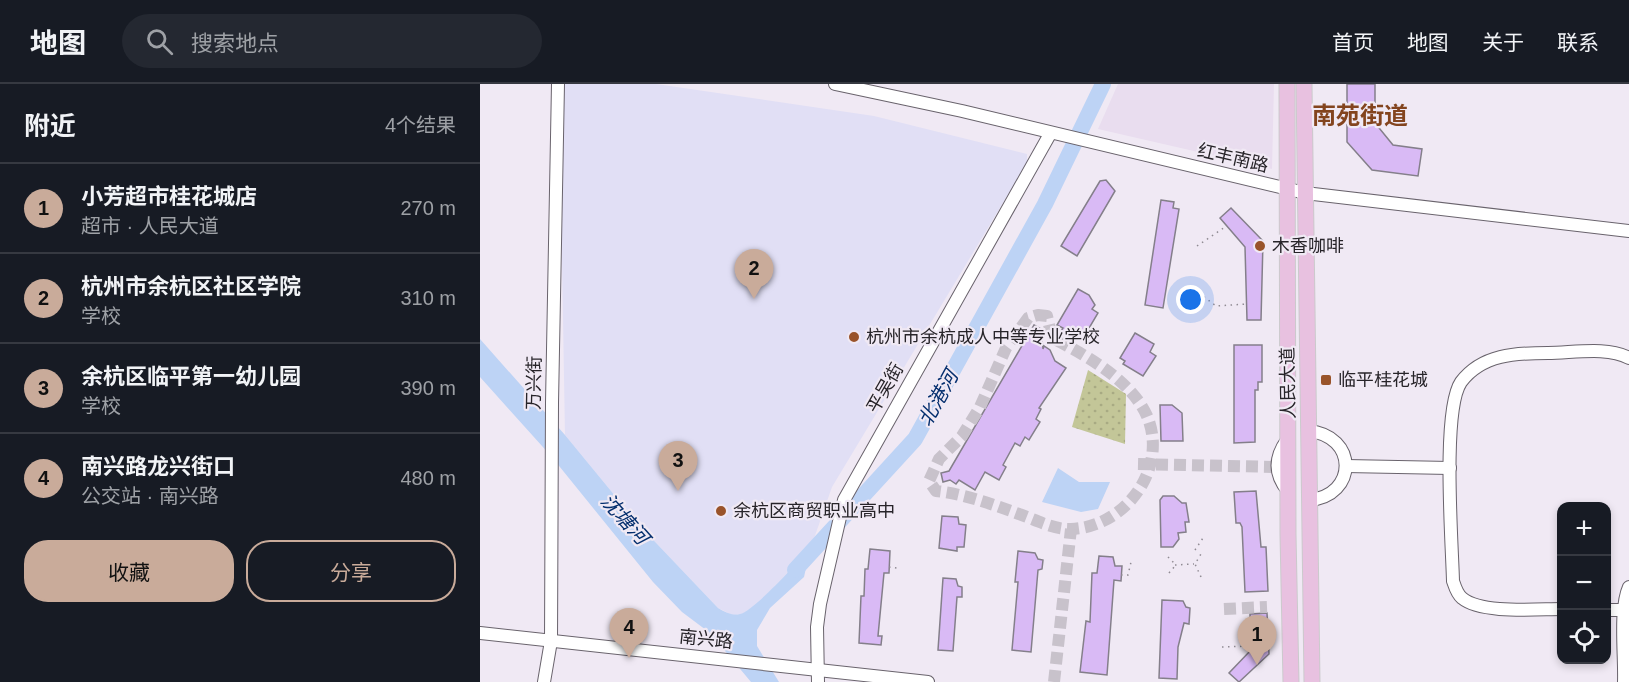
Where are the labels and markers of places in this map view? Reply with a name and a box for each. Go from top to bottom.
place label: 木香咖啡 [1272,236,1344,256]
marker: 木香咖啡 [1253,239,1267,253]
pin: 2 [734,250,774,299]
place label: 杭州市余杭成人中等专业学校 [866,327,1100,347]
marker: 杭州市余杭成人中等专业学校 [847,330,861,344]
place label: 临平桂花城 [1338,370,1428,390]
marker: 临平桂花城 [1319,373,1333,387]
pin: 3 [658,442,698,491]
place label: 余杭区商贸职业高中 [733,501,895,521]
marker: 余杭区商贸职业高中 [714,504,728,518]
pin: 4 [610,608,648,658]
pin: 1 [1238,616,1276,665]

